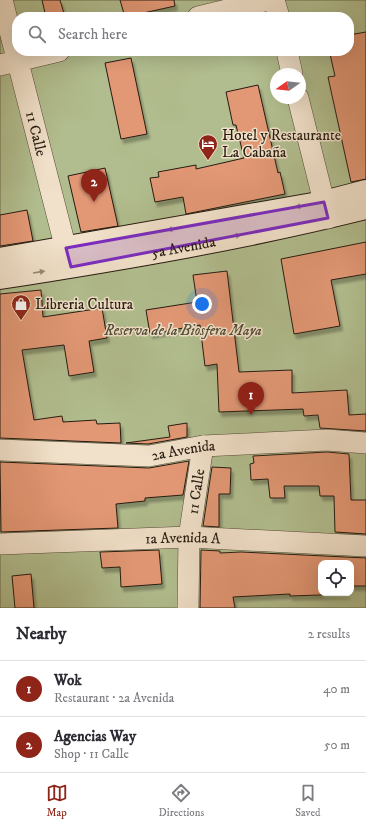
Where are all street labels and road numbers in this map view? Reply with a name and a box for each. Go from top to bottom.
street label: 11 Calle [21,109,51,158]
street label: 5a Avenida [150,232,218,263]
street label: 2a Avenida [150,436,216,465]
street label: 11 Calle [184,468,209,516]
street label: 1a Avenida A [145,528,221,549]

